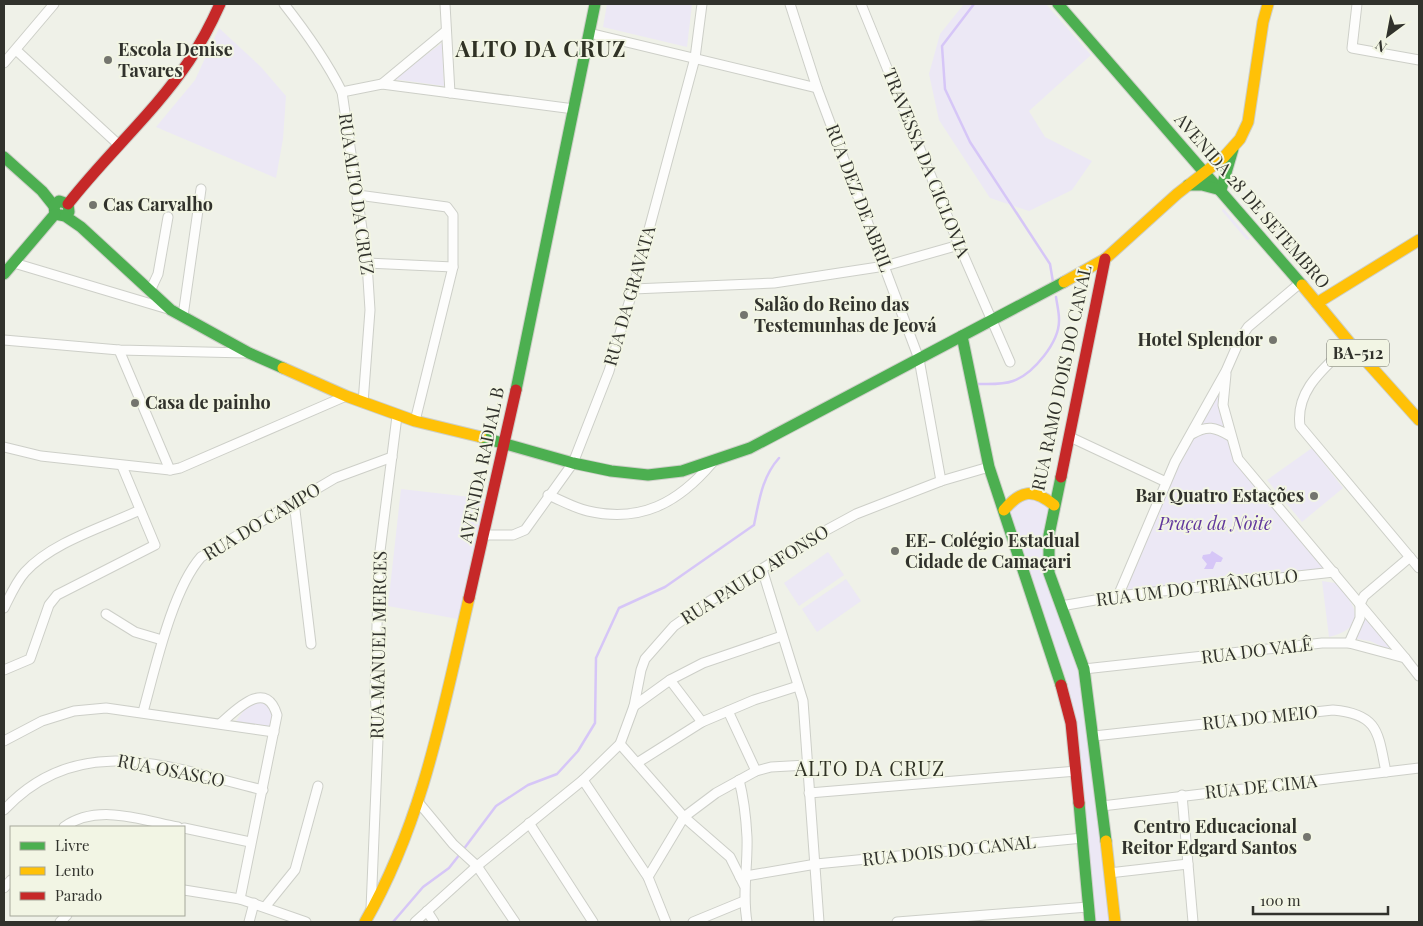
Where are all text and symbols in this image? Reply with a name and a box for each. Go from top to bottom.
north arrow [1363,10,1413,60]
district label: ALTO DA CRUZ [455,33,626,63]
text: N [1372,36,1390,57]
place label: Escola Denise Tavares [118,37,233,82]
marker: Escola Denise Tavares [102,54,114,66]
street label: TRAVESSA DA CICLOVIA [878,64,976,262]
street label: AVENIDA 28 DE SETEMBRO [1169,107,1336,293]
street label: RUA ALTO DA CRUZ [334,111,380,276]
street label: RUA DEZ DE ABRIL [821,120,899,275]
place label: Cas Carvalho [103,192,213,216]
marker: Cas Carvalho [87,199,99,211]
street label: RUA DA GRAVATA [598,222,661,369]
street label: RUA RAMO DOIS DO CANAL [1025,262,1097,493]
place label: Salão do Reino das Testemunhas de Jeová [754,292,937,337]
marker: Salão do Reino das Testemunhas de Jeová [738,309,750,321]
place label: Hotel Splendor [1138,327,1264,351]
marker: Hotel Splendor [1267,334,1279,346]
road number: BA-512 [1327,339,1389,366]
street label: AVENIDA RADIAL B [453,385,509,546]
place label: Casa de painho [145,390,271,414]
marker: Casa de painho [129,397,141,409]
street label: RUA DO CAMPO [198,477,325,566]
place label: Bar Quatro Estações [1135,483,1304,507]
marker: Bar Quatro Estações [1308,490,1320,502]
park label: Praça da Noite [1157,511,1272,535]
street label: RUA PAULO AFONSO [676,519,833,629]
place label: EE- Colégio Estadual Cidade de Camaçari [905,528,1080,573]
marker: EE- Colégio Estadual Cidade de Camaçari [889,545,901,557]
street label: RUA MANUEL MERCES [364,551,392,739]
street label: RUA UM DO TRIÂNGULO [1095,563,1299,611]
street label: RUA DO VALÊ [1200,631,1314,669]
street label: RUA DO MEIO [1201,699,1319,735]
street label: RUA OSASCO [115,748,227,792]
district label: ALTO DA CRUZ [794,754,945,781]
street label: RUA DE CIMA [1203,768,1319,804]
place label: Centro Educacional Reitor Edgard Santos [1121,814,1297,859]
legend [10,826,185,916]
street label: RUA DOIS DO CANAL [861,829,1037,871]
marker: Centro Educacional Reitor Edgard Santos [1301,831,1313,843]
text: Livre [55,835,90,855]
text: Lento [55,860,94,880]
scale bar [1253,884,1388,916]
text: Parado [55,885,102,905]
text: 100 m [1260,890,1301,910]

